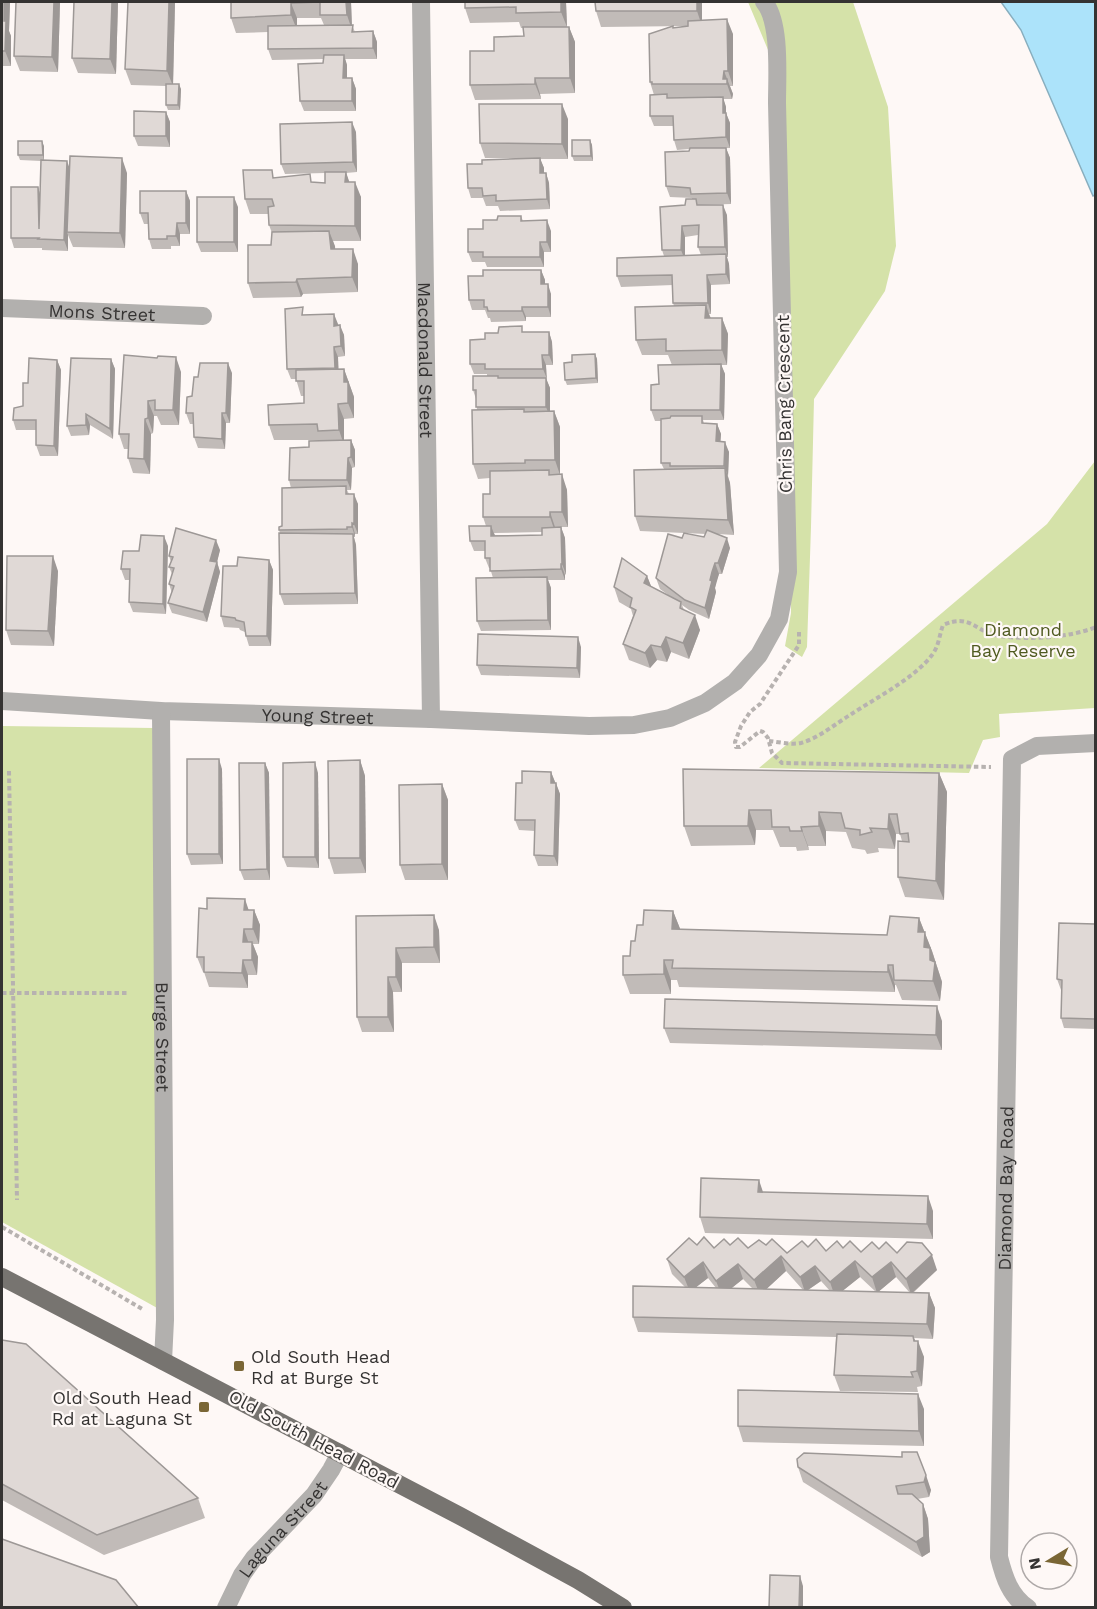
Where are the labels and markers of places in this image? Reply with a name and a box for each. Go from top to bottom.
place label: Old South Head Rd at Burge St [251,1346,391,1388]
marker: Old South Head Rd at Burge St [232,1359,246,1373]
place label: Old South Head Rd at Laguna St [52,1387,192,1429]
marker: Old South Head Rd at Laguna St [197,1400,211,1414]

